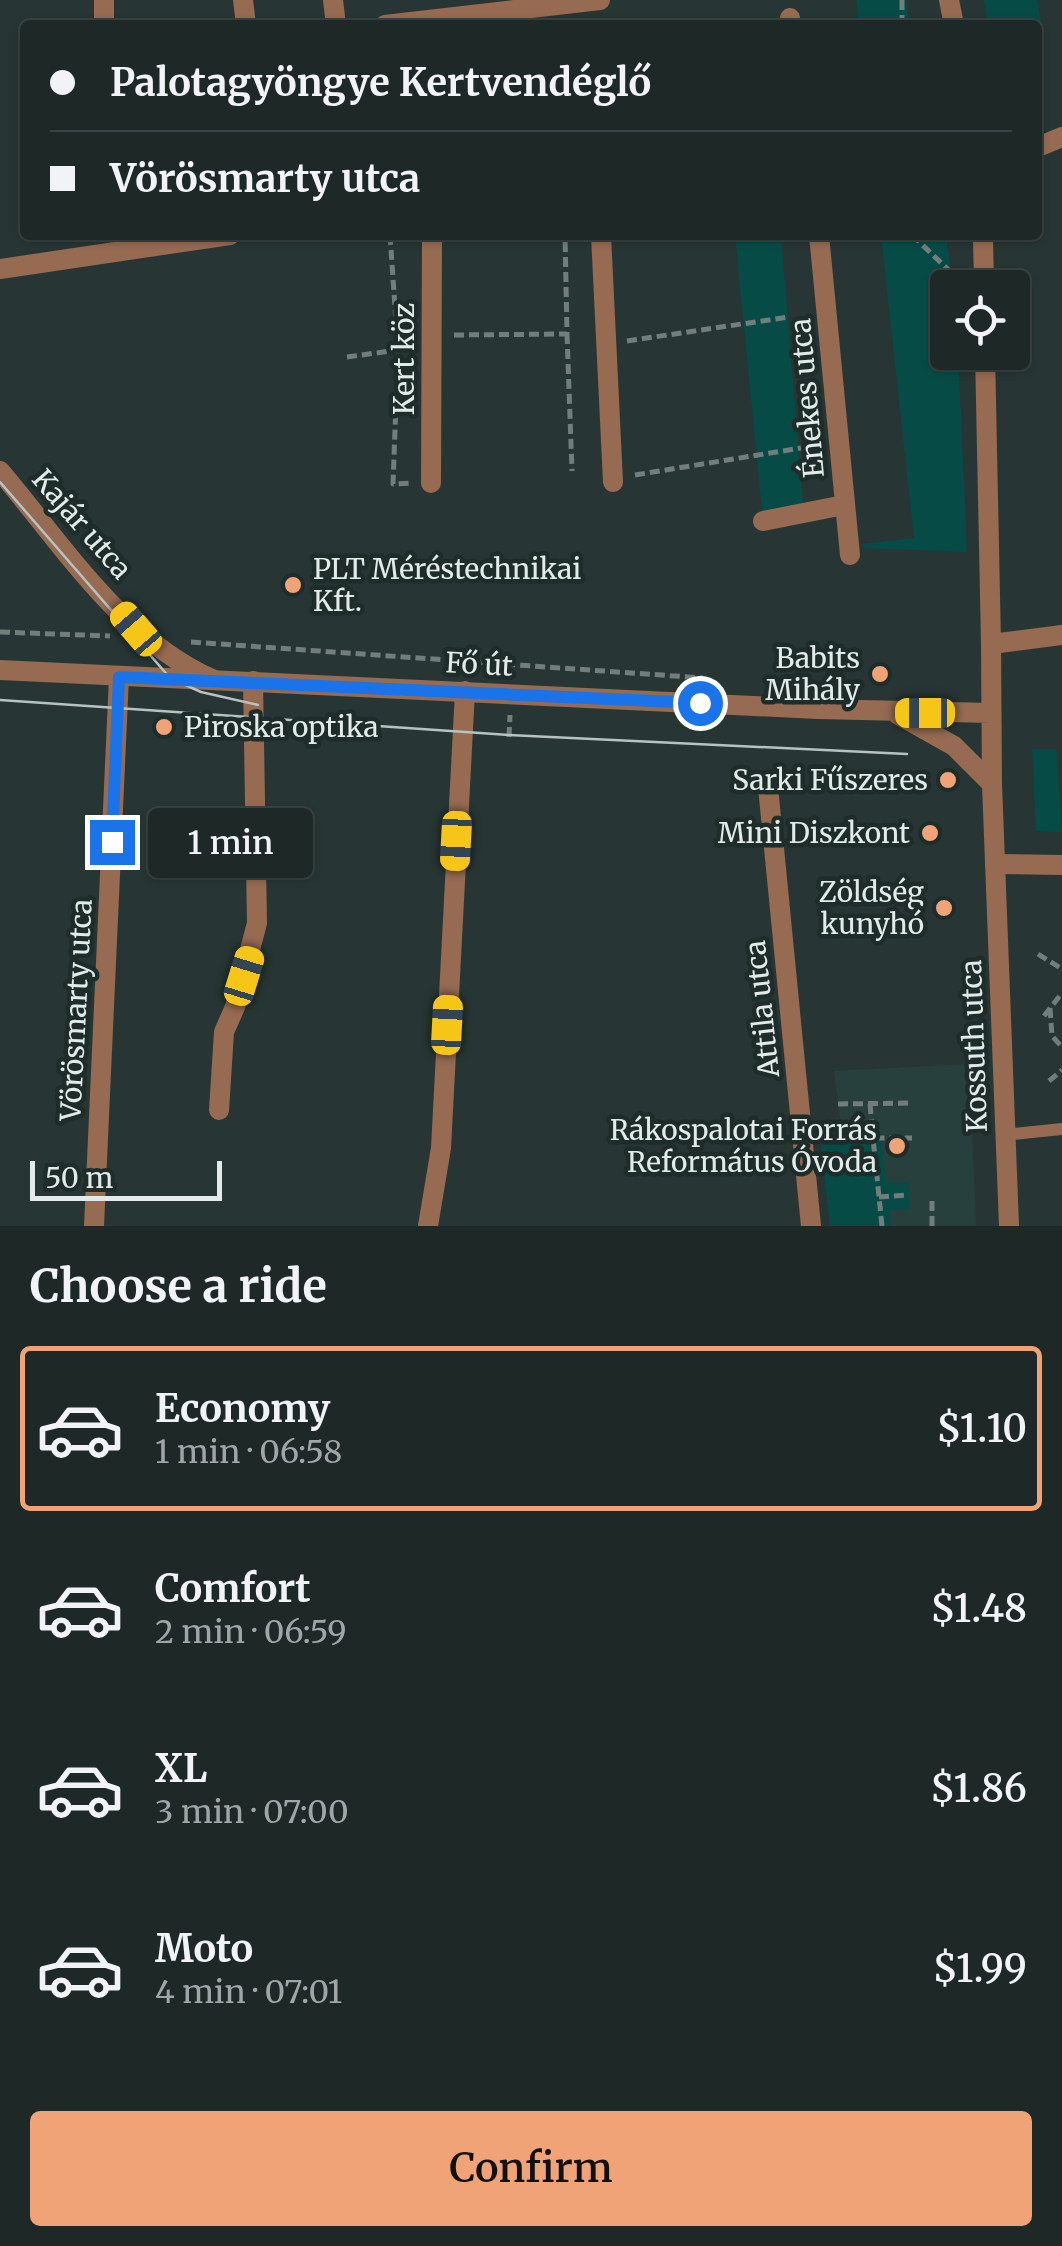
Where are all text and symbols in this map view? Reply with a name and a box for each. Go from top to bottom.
text: Palotagyöngye Kertvendéglő [110,59,651,106]
text: Vörösmarty utca [110,155,420,202]
map controls [930,270,1030,370]
button: locate [930,270,1030,370]
street label: Kert köz [386,303,422,415]
street label: Énekes utca [782,317,832,479]
street label: Kajár utca [24,462,140,586]
place label: PLT Méréstechnikai Kft. [313,551,581,619]
marker: PLT Méréstechnikai Kft. [282,574,304,596]
car [105,597,167,661]
place label: Babits Mihály [765,640,861,708]
street label: Fő út [444,644,514,684]
marker: Babits Mihály [869,663,891,685]
route start [678,681,723,726]
car [895,698,955,728]
place label: Piroska optika [184,709,378,745]
marker: Piroska optika [153,716,175,738]
place label: Sarki Fűszeres [732,762,928,798]
marker: Sarki Fűszeres [937,769,959,791]
callout: 1 min [147,807,312,877]
car [439,810,473,872]
place label: Mini Diszkont [718,815,910,851]
route end [90,820,135,865]
marker: Mini Diszkont [919,822,941,844]
text: 1 min [187,823,274,863]
place label: Zöldség kunyhó [819,874,924,942]
marker: Zöldség kunyhó [933,897,955,919]
street label: Vörösmarty utca [52,898,100,1123]
street label: Attila utca [737,939,787,1080]
car [221,943,267,1009]
street label: Kossuth utca [953,959,995,1133]
car [430,994,464,1056]
place label: Rákospalotai Forrás Református Óvoda [610,1112,877,1180]
marker: Rákospalotai Forrás Református Óvoda [886,1135,908,1157]
scale bar [30,1156,222,1200]
text: 50 m [45,1160,113,1196]
text: Choose a ride [30,1258,327,1314]
icon: car [35,1384,125,1474]
text: Economy [155,1385,330,1432]
text: $1.10 [936,1405,1027,1452]
text: 1 min · 06:58 [155,1432,342,1472]
icon: car [35,1564,125,1654]
text: Comfort [155,1565,311,1612]
text: $1.48 [930,1585,1027,1632]
text: 2 min · 06:59 [155,1612,347,1652]
icon: car [35,1744,125,1834]
text: XL [155,1745,207,1792]
text: $1.86 [930,1765,1027,1812]
text: 3 min · 07:00 [155,1792,349,1832]
icon: car [35,1924,125,2014]
text: Moto [155,1925,253,1972]
text: $1.99 [932,1945,1027,1992]
text: 4 min · 07:01 [155,1972,342,2012]
button: Confirm [30,2111,1032,2226]

